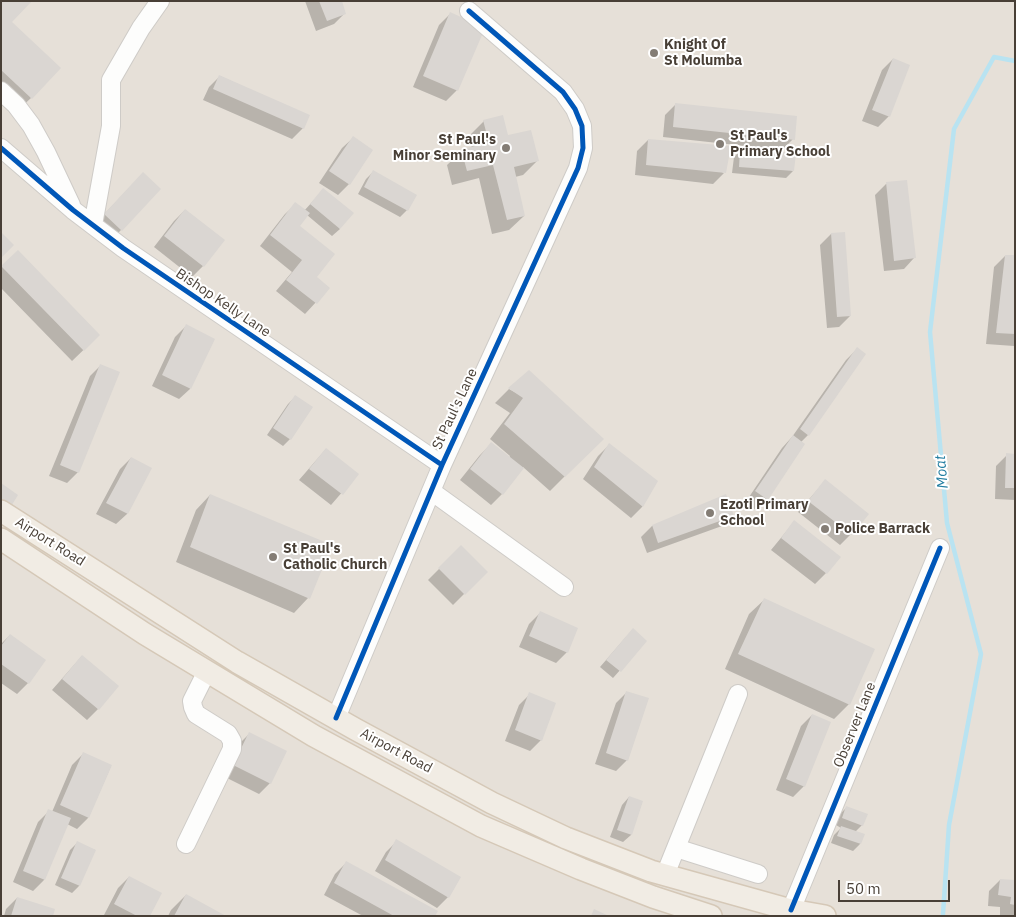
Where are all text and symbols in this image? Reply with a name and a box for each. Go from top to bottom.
place label: Knight Of St Molumba [664,37,742,70]
marker: Knight Of St Molumba [648,47,660,59]
place label: St Paul's Primary School [730,128,830,160]
place label: St Paul's Minor Seminary [393,132,496,164]
marker: St Paul's Primary School [714,138,726,150]
marker: St Paul's Minor Seminary [500,142,512,154]
street label: Bishop Kelly Lane [172,265,274,341]
street label: St Paul's Lane [429,366,481,452]
water label: Moat [932,455,952,489]
place label: Ezoti Primary School [720,497,808,530]
marker: Ezoti Primary School [704,507,716,519]
street label: Airport Road [12,514,88,570]
place label: Police Barrack [835,521,930,537]
marker: Police Barrack [819,523,831,535]
place label: St Paul's Catholic Church [283,541,387,574]
marker: St Paul's Catholic Church [267,551,279,563]
street label: Observer Lane [830,680,880,770]
street label: Airport Road [357,725,435,777]
scale bar [841,870,954,902]
text: 50 m [846,879,881,898]

